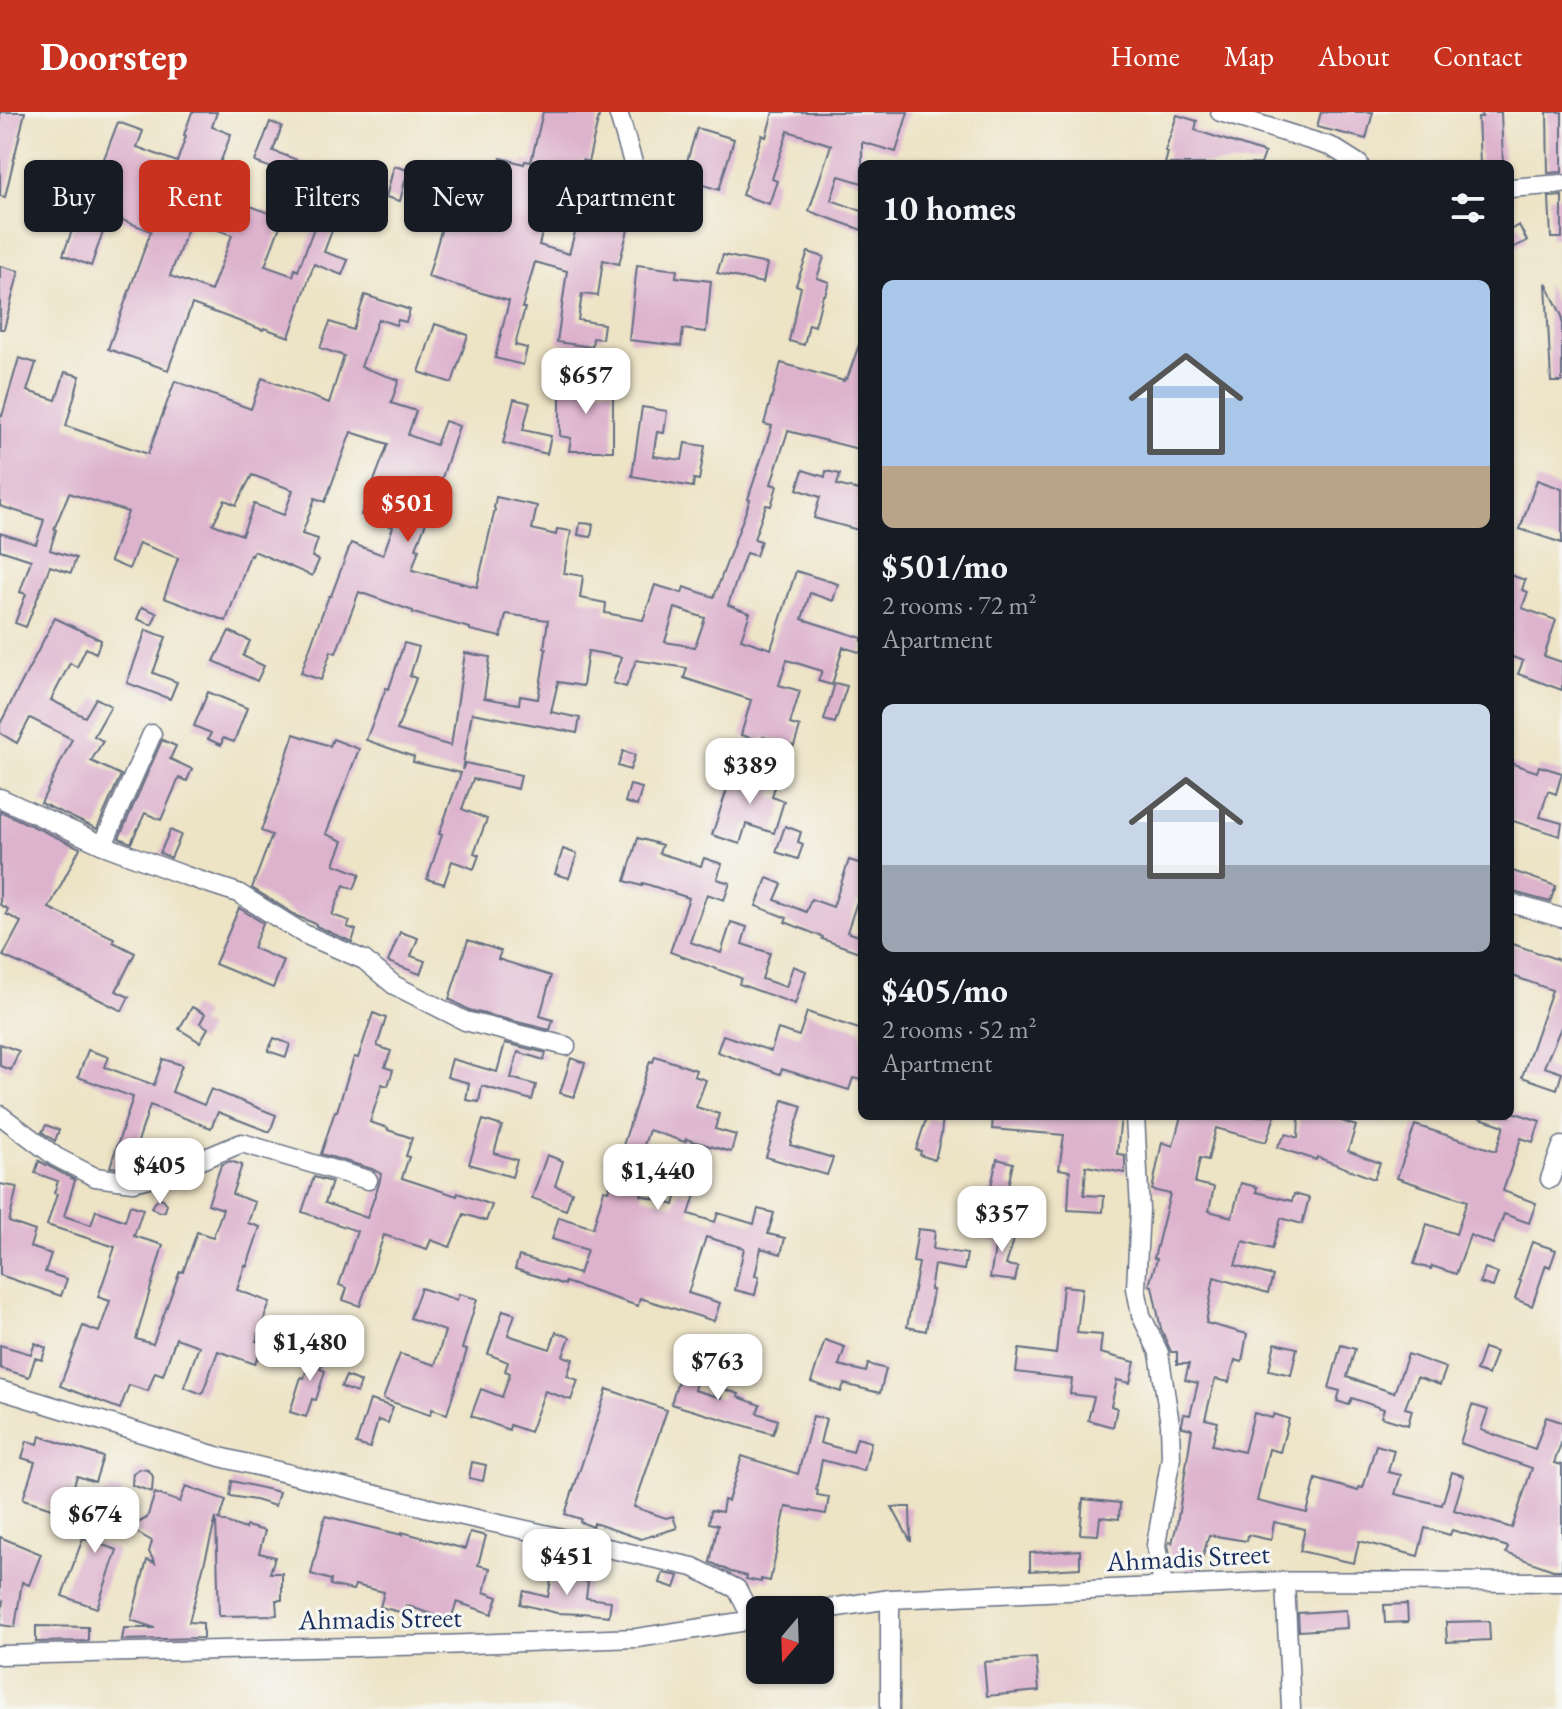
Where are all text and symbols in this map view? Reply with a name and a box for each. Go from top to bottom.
text: Doorstep [40,32,188,81]
text: Home [1110,38,1180,74]
text: Map [1224,38,1274,74]
text: About [1318,38,1389,74]
text: Contact [1433,38,1522,74]
chip: Buy [24,160,123,232]
chip: Rent [139,160,250,232]
chip: Filters [266,160,388,232]
chip: New [404,160,512,232]
chip: Apartment [528,160,703,232]
text: 10 homes [882,186,1016,230]
icon: filters [1446,186,1490,230]
icon: home [1114,332,1258,476]
pin: $657 [539,348,633,416]
text: $657 [559,357,613,391]
pin: $501 [361,476,455,544]
text: $501 [381,485,435,519]
text: $501/mo [882,544,1008,588]
text: 2 rooms · 72 m² [882,588,1037,622]
text: Apartment [882,622,992,656]
pin: $389 [703,738,797,806]
text: $389 [723,747,777,781]
icon: home [1114,756,1258,900]
text: $405/mo [882,968,1008,1012]
text: 2 rooms · 52 m² [882,1012,1037,1046]
text: Apartment [882,1046,992,1080]
pin: $405 [113,1138,207,1206]
pin: $1,440 [593,1144,723,1212]
text: $405 [133,1147,187,1181]
text: $1,440 [621,1153,695,1187]
pin: $357 [955,1186,1049,1254]
text: $357 [975,1195,1029,1229]
pin: $1,480 [245,1315,375,1383]
text: $1,480 [273,1324,347,1358]
pin: $763 [671,1334,765,1402]
text: $763 [691,1343,745,1377]
pin: $674 [48,1487,142,1555]
text: $674 [68,1496,122,1530]
pin: $451 [520,1529,614,1597]
street label: Ahmadis Street [1104,1535,1271,1579]
text: $451 [540,1538,594,1572]
north arrow [746,1596,834,1684]
map controls [746,1596,834,1684]
street label: Ahmadis Street [297,1599,462,1637]

